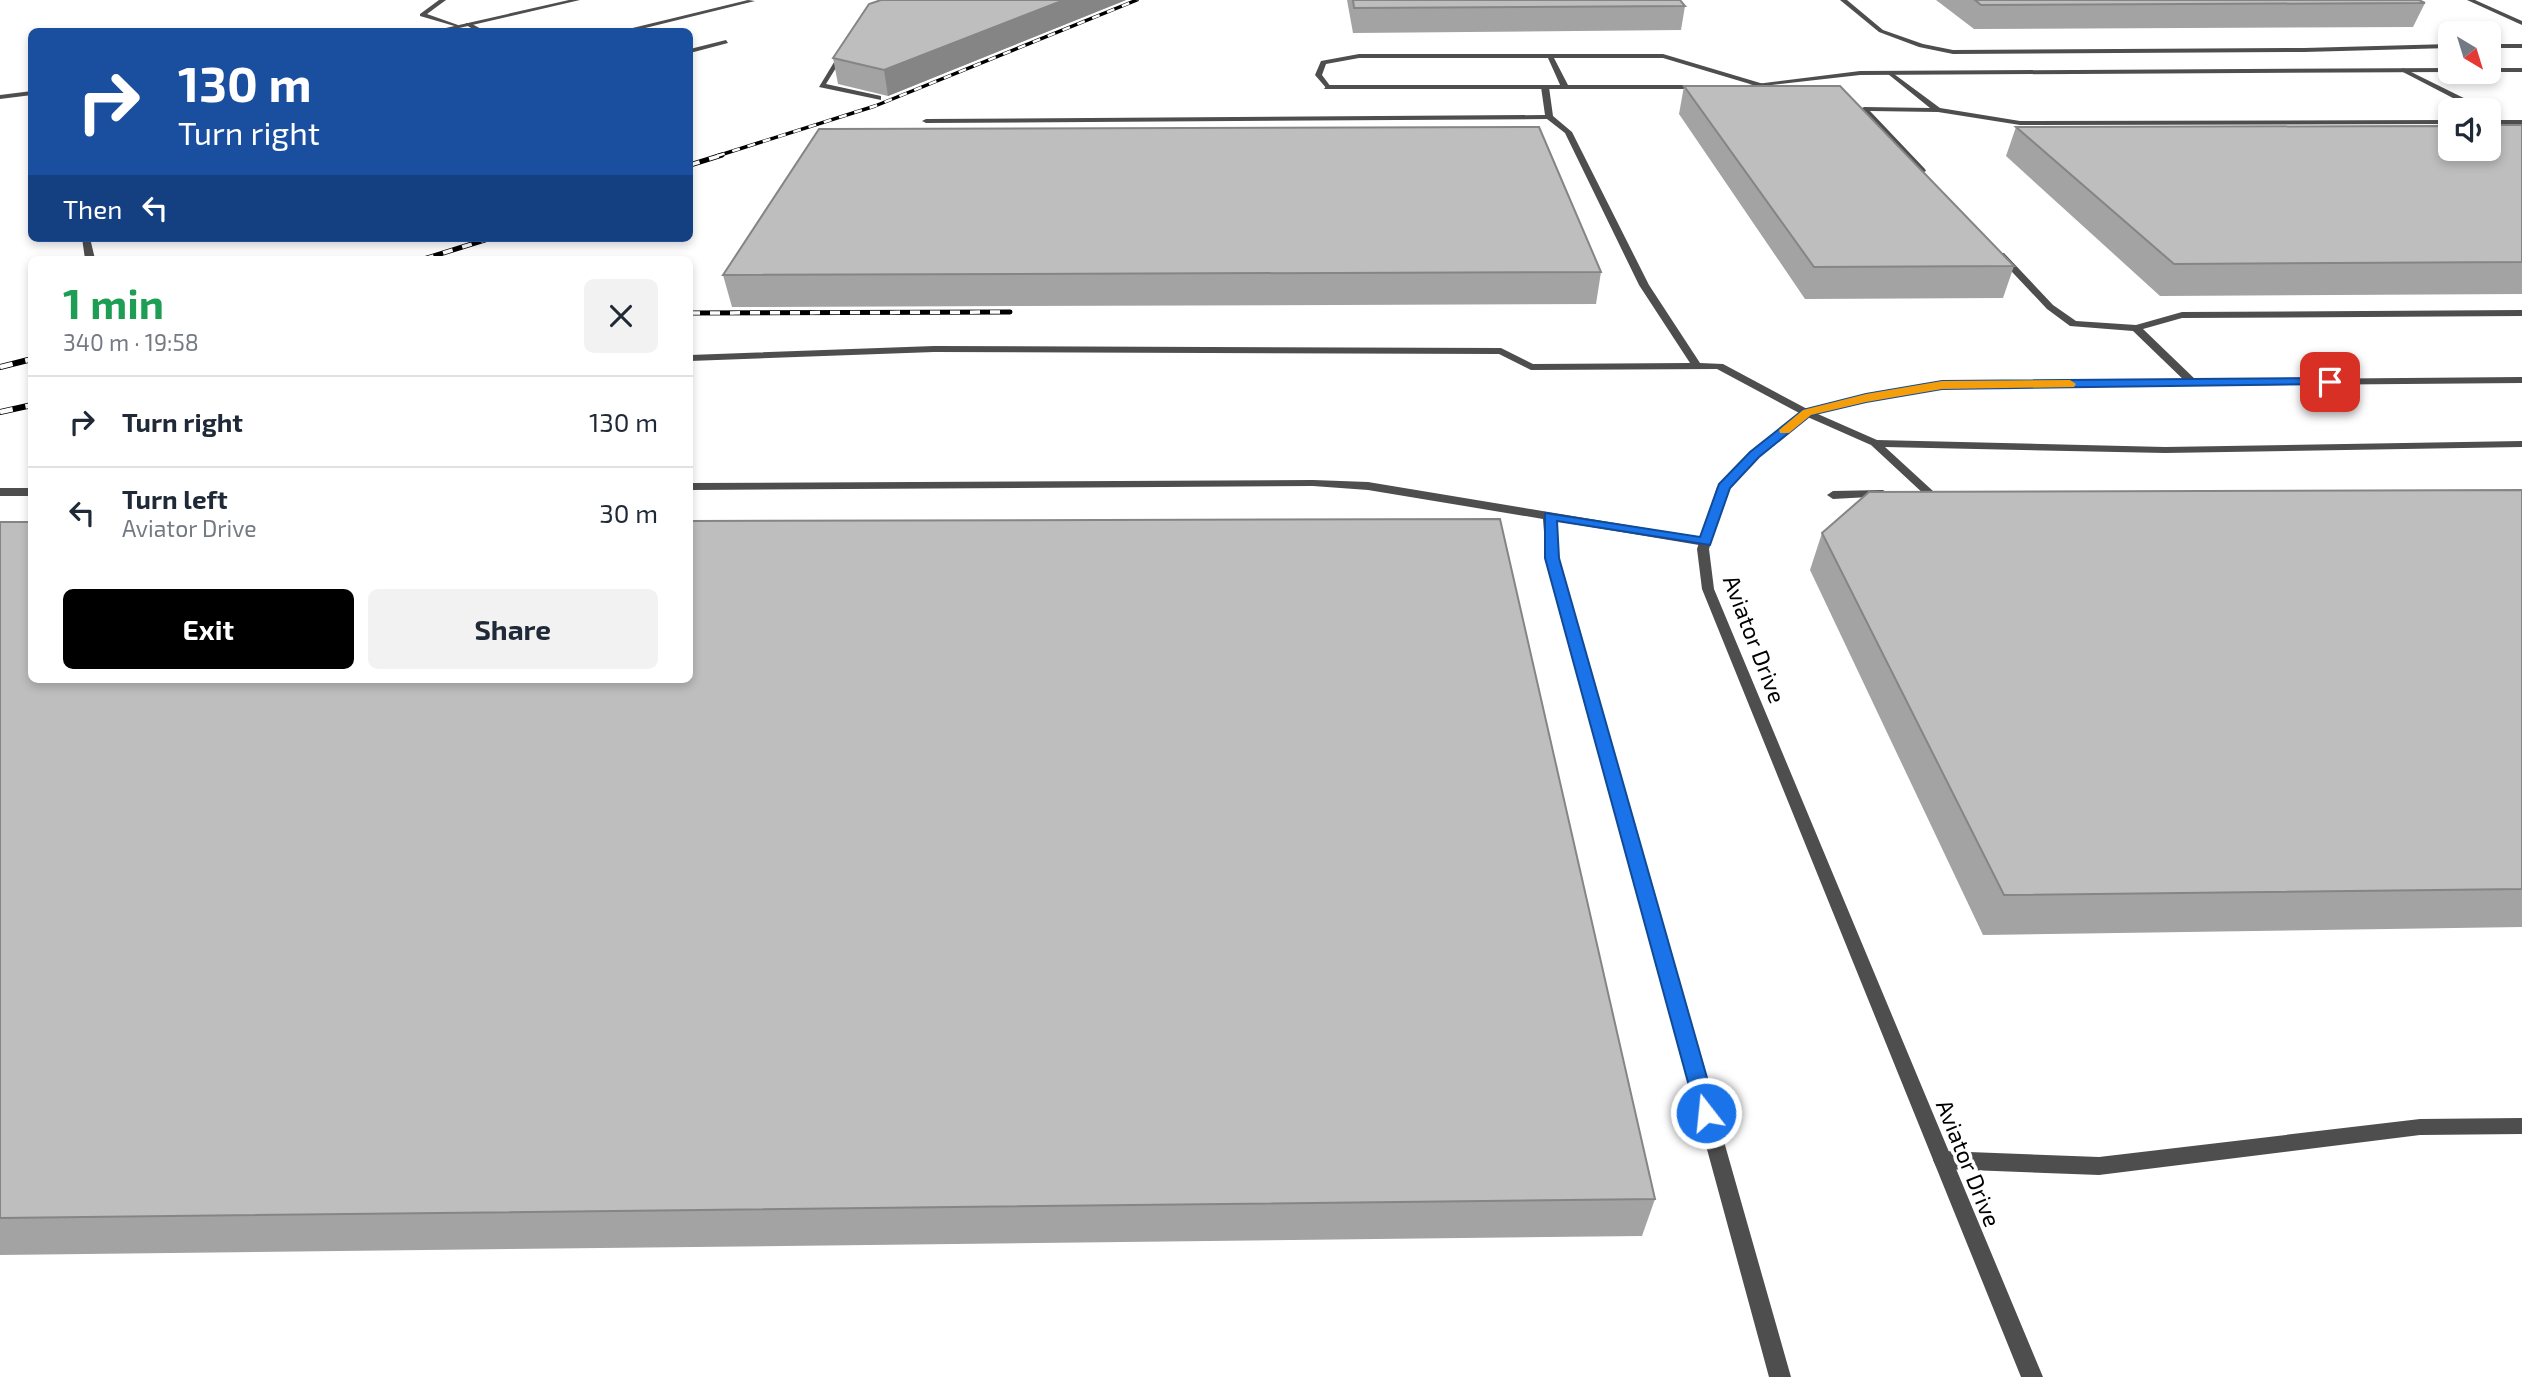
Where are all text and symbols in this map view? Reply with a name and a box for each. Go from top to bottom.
north arrow [2438,21,2501,84]
map controls [2438,21,2501,161]
text: 130 m [178,53,312,112]
icon: right [63,56,154,147]
button: sound [2438,98,2501,161]
text: Turn right [178,113,320,151]
icon: left [136,189,174,227]
text: Then [63,193,122,224]
text: 1 min [63,277,164,327]
button: close [584,279,658,353]
text: 340 m · 19:58 [63,328,199,356]
pin [2300,352,2360,412]
icon: arrive [2311,363,2349,401]
icon: right [63,403,101,441]
text: Turn right [122,406,243,437]
text: 130 m [589,406,658,437]
text: Turn left [122,483,228,514]
icon: left [63,494,101,532]
text: 30 m [599,497,658,528]
text: Aviator Drive [122,514,257,542]
street label: Aviator Drive [1718,571,1792,707]
button: Exit [63,589,354,669]
button: Share [368,589,658,669]
position arrow [1669,1076,1743,1150]
street label: Aviator Drive [1931,1095,2007,1231]

